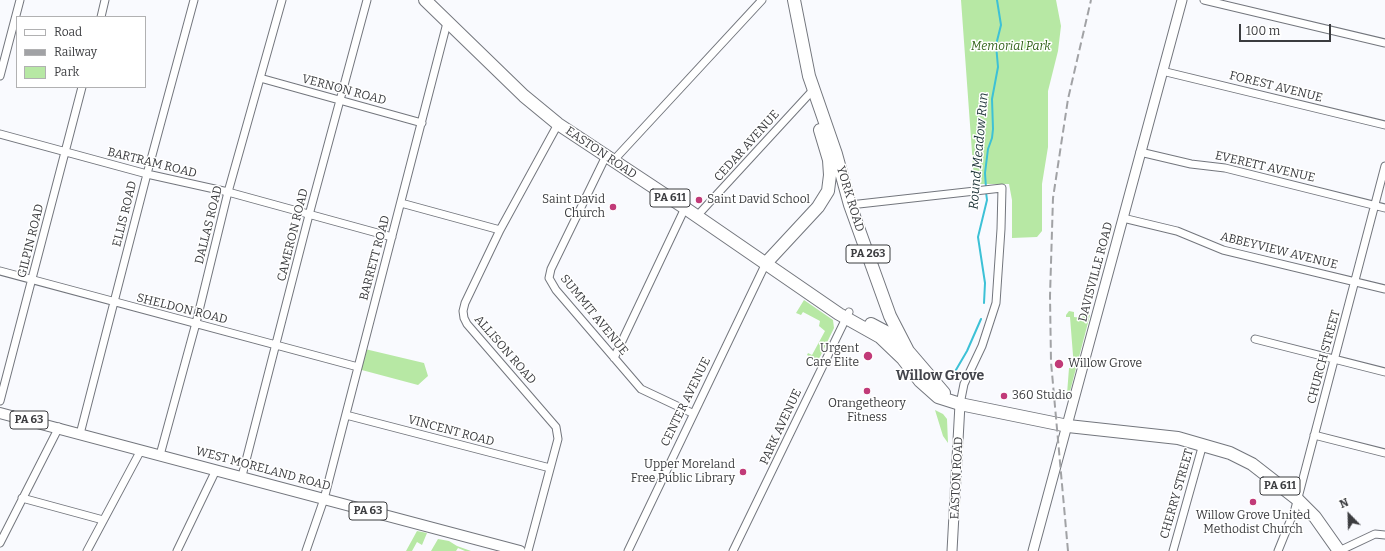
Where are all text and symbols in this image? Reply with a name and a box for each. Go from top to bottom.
legend [16,16,146,88]
scale bar [1241,16,1333,42]
text: 100 m [1246,24,1280,38]
text: Road [54,25,82,39]
park label: Memorial Park [971,40,1051,54]
text: Railway [54,45,97,59]
text: Park [54,65,79,79]
street label: FOREST AVENUE [1228,68,1324,106]
street label: VERNON ROAD [300,72,388,108]
water label: Round Meadow Run [966,92,992,210]
street label: CEDAR AVENUE [711,108,783,184]
street label: EASTON ROAD [563,124,639,182]
street label: BARTRAM ROAD [106,145,198,181]
street label: EVERETT AVENUE [1214,148,1316,186]
street label: YORK ROAD [833,164,867,234]
street label: ELLIS ROAD [110,180,140,248]
street label: DALLAS ROAD [192,184,226,266]
street label: CAMERON ROAD [274,187,312,283]
road number: PA 611 [650,189,690,207]
place label: Saint David Church [542,193,605,221]
place label: Saint David School [707,193,810,207]
marker: Saint David School [694,195,704,205]
street label: GILPIN ROAD [15,202,47,280]
marker: Saint David Church [608,202,618,212]
street label: BARRETT ROAD [357,214,393,302]
street label: DAVISVILLE ROAD [1076,221,1116,323]
street label: ABBEYVIEW AVENUE [1219,229,1339,273]
road number: PA 263 [846,245,890,263]
street label: SUMMIT AVENUE [557,272,631,358]
street label: SHELDON ROAD [135,291,229,327]
street label: CHURCH STREET [1305,309,1343,405]
street label: ALLISON ROAD [471,313,539,387]
place label: Urgent Care Elite [806,342,859,370]
marker: Urgent Care Elite [862,350,874,362]
street label: CENTER AVENUE [658,355,714,449]
place label: Willow Grove [1068,357,1142,371]
marker: Willow Grove [1053,358,1065,370]
district label: Willow Grove [896,368,984,384]
marker: Orangetheory Fitness [862,386,872,396]
street label: PARK AVENUE [757,387,805,467]
place label: 360 Studio [1012,389,1072,403]
marker: 360 Studio [999,391,1009,401]
place label: Orangetheory Fitness [828,397,906,425]
road number: PA 63 [10,411,48,429]
street label: VINCENT ROAD [406,413,496,449]
street label: EASTON ROAD [948,436,966,520]
street label: WEST MORELAND ROAD [194,444,332,494]
street label: CHERRY STREET [1157,447,1197,541]
place label: Upper Moreland Free Public Library [631,458,735,486]
marker: Upper Moreland Free Public Library [738,467,748,477]
road number: PA 611 [1260,477,1300,495]
north arrow [1329,495,1369,535]
text: N [1338,496,1351,511]
marker: Willow Grove United Methodist Church [1248,497,1258,507]
road number: PA 63 [349,502,387,520]
place label: Willow Grove United Methodist Church [1196,509,1310,537]

